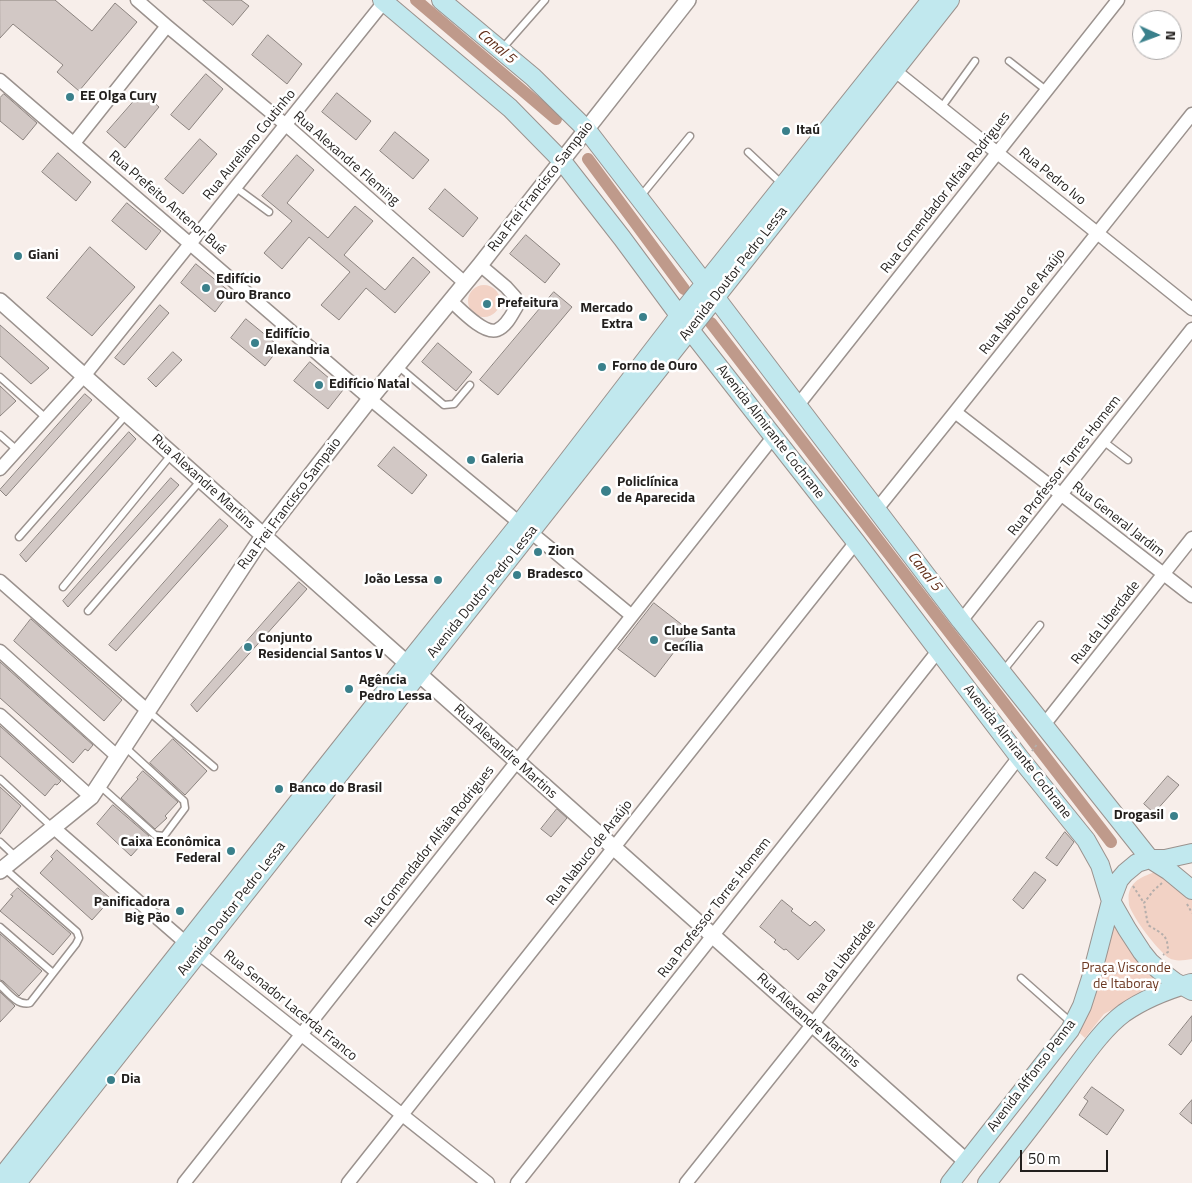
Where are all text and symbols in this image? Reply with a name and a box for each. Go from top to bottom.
north arrow [1132,10,1182,60]
water label: Canal 5 [473,26,519,68]
text: N [1161,30,1182,41]
street label: Rua Aureliano Coutinho [200,86,300,204]
place label: EE Olga Cury [80,89,157,105]
marker: EE Olga Cury [64,91,76,103]
street label: Rua Alexandre Fleming [290,108,402,210]
street label: Rua Comendador Alfaia Rodrigues [878,109,1014,277]
street label: Rua Frei Francisco Sampaio [485,118,597,256]
place label: Itaú [796,123,820,139]
marker: Itaú [780,125,792,137]
street label: Rua Pedro Ivo [1015,145,1089,209]
street label: Rua Prefeito Antenor Bué [105,147,229,259]
street label: Avenida Doutor Pedro Lessa [676,204,792,344]
street label: Rua Nabuco de Araújo [977,246,1069,358]
place label: Giani [28,248,59,264]
marker: Giani [12,250,24,262]
place label: Edifício Ouro Branco [216,272,291,304]
marker: Edifício Ouro Branco [200,282,212,294]
place label: Prefeitura [497,296,558,312]
marker: Prefeitura [481,298,493,310]
place label: Mercado Extra [580,301,633,334]
marker: Mercado Extra [637,311,649,323]
place label: Edifício Alexandria [265,327,330,360]
marker: Edifício Alexandria [249,337,261,349]
place label: Forno de Ouro [612,359,698,375]
marker: Forno de Ouro [596,361,608,373]
street label: Avenida Almirante Cochrane [712,362,828,502]
place label: Edifício Natal [329,377,410,393]
marker: Edifício Natal [313,379,325,391]
street label: Rua Professor Torres Homem [1005,393,1125,539]
street label: Rua Alexandre Martins [148,431,258,533]
street label: Rua Frei Francisco Sampaio [235,435,345,573]
place label: Galeria [481,452,524,468]
marker: Galeria [465,454,477,466]
place label: Policlínica de Aparecida [617,475,695,508]
street label: Rua General Jardim [1069,479,1167,561]
marker: Policlínica de Aparecida [599,484,613,498]
street label: Avenida Doutor Pedro Lessa [424,522,542,662]
place label: Zion [548,544,574,560]
marker: Zion [532,546,544,558]
water label: Canal 5 [903,549,945,595]
place label: Bradesco [527,567,583,583]
marker: Bradesco [511,569,523,581]
place label: João Lessa [365,572,428,588]
marker: João Lessa [432,574,444,586]
street label: Rua da Liberdade [1068,578,1144,668]
place label: Clube Santa Cecília [664,624,736,656]
place label: Conjunto Residencial Santos V [258,631,384,664]
marker: Clube Santa Cecília [648,634,660,646]
marker: Conjunto Residencial Santos V [242,641,254,653]
place label: Agência Pedro Lessa [359,673,432,706]
street label: Avenida Almirante Cochrane [959,682,1075,822]
marker: Agência Pedro Lessa [343,683,355,695]
street label: Rua Alexandre Martins [450,701,560,803]
street label: Rua Comendador Alfaia Rodrigues [362,763,498,931]
place label: Banco do Brasil [289,781,382,797]
marker: Banco do Brasil [273,783,285,795]
street label: Rua Nabuco de Araújo [544,797,636,909]
place label: Drogasil [1114,808,1164,824]
marker: Drogasil [1168,810,1180,822]
place label: Caixa Econômica Federal [121,835,221,868]
street label: Rua Professor Torres Homem [655,835,775,981]
street label: Avenida Doutor Pedro Lessa [174,839,290,979]
marker: Caixa Econômica Federal [225,845,237,857]
place label: Panificadora Big Pão [94,895,170,928]
marker: Panificadora Big Pão [174,905,186,917]
street label: Rua da Liberdade [804,917,880,1007]
street label: Rua Senador Lacerda Franco [220,947,360,1065]
park label: Praça Visconde de Itaboray [1081,961,1171,994]
street label: Rua Alexandre Martins [753,970,863,1072]
street label: Avenida Affonso Penna [984,1016,1080,1136]
place label: Dia [121,1072,141,1088]
marker: Dia [105,1074,117,1086]
scale bar [1022,1140,1110,1172]
text: 50 m [1028,1147,1061,1170]

